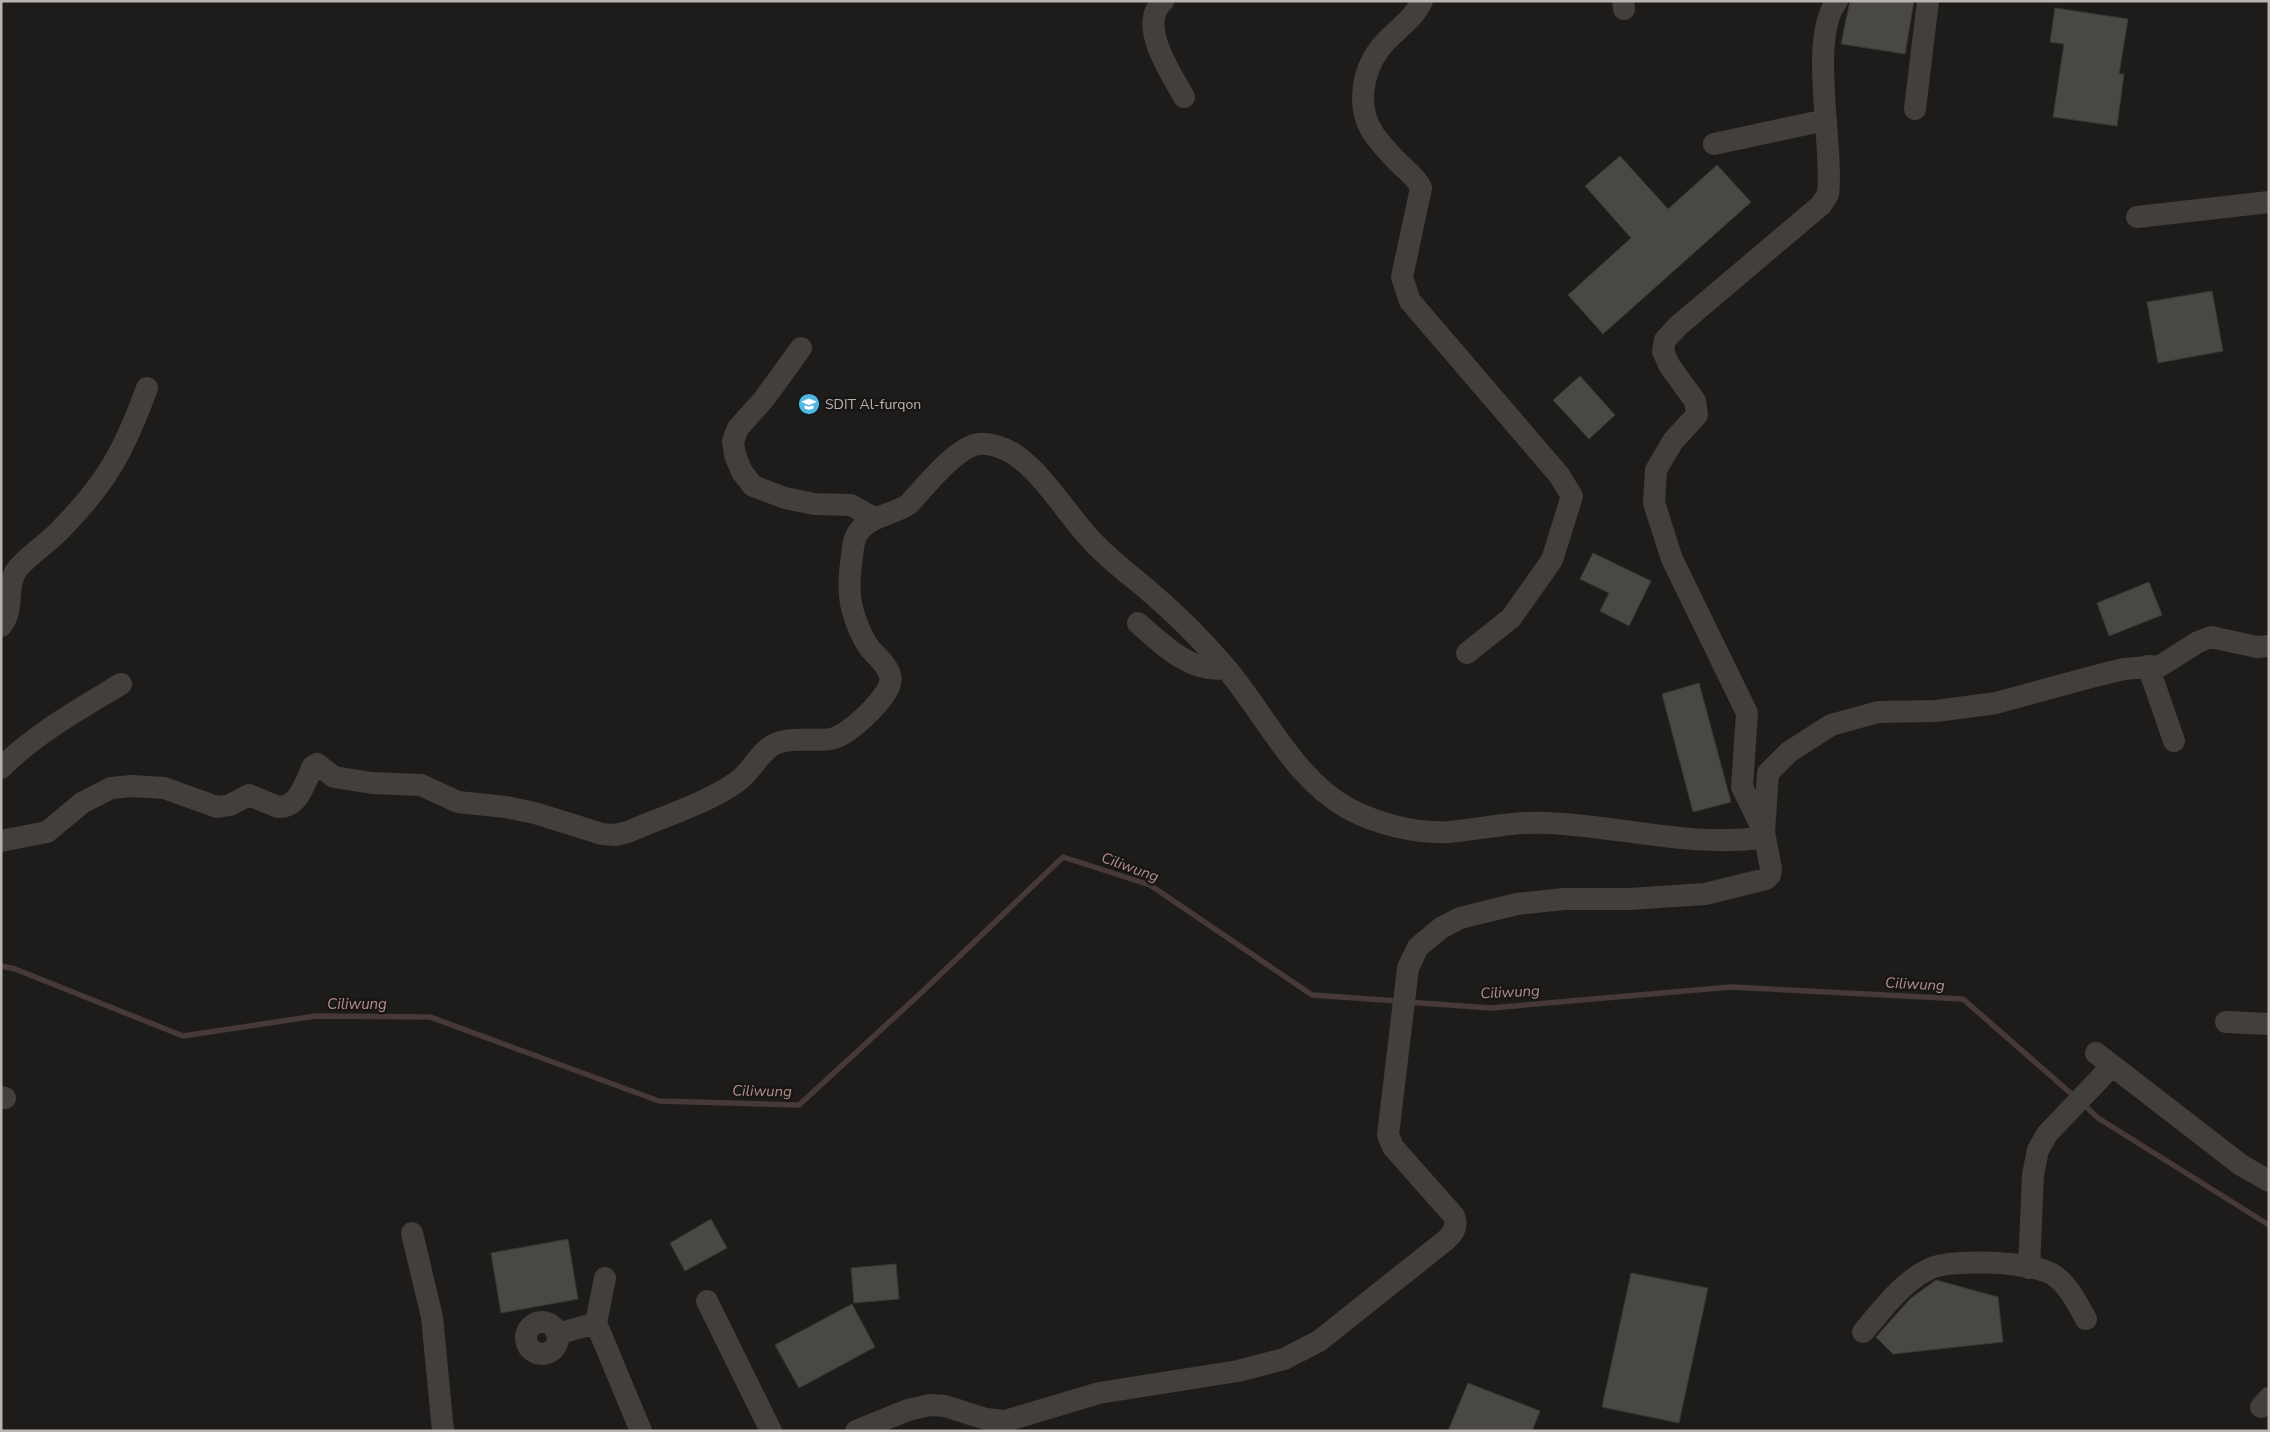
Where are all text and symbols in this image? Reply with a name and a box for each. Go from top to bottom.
school or university icon: SDIT Al-furqon [797,392,821,416]
place label: SDIT Al-furqon [825,395,921,414]
water label: Ciliwung [1098,847,1162,887]
water label: Ciliwung [1885,972,1946,996]
water label: Ciliwung [1480,980,1541,1004]
water label: Ciliwung [327,994,387,1014]
water label: Ciliwung [732,1080,792,1102]

